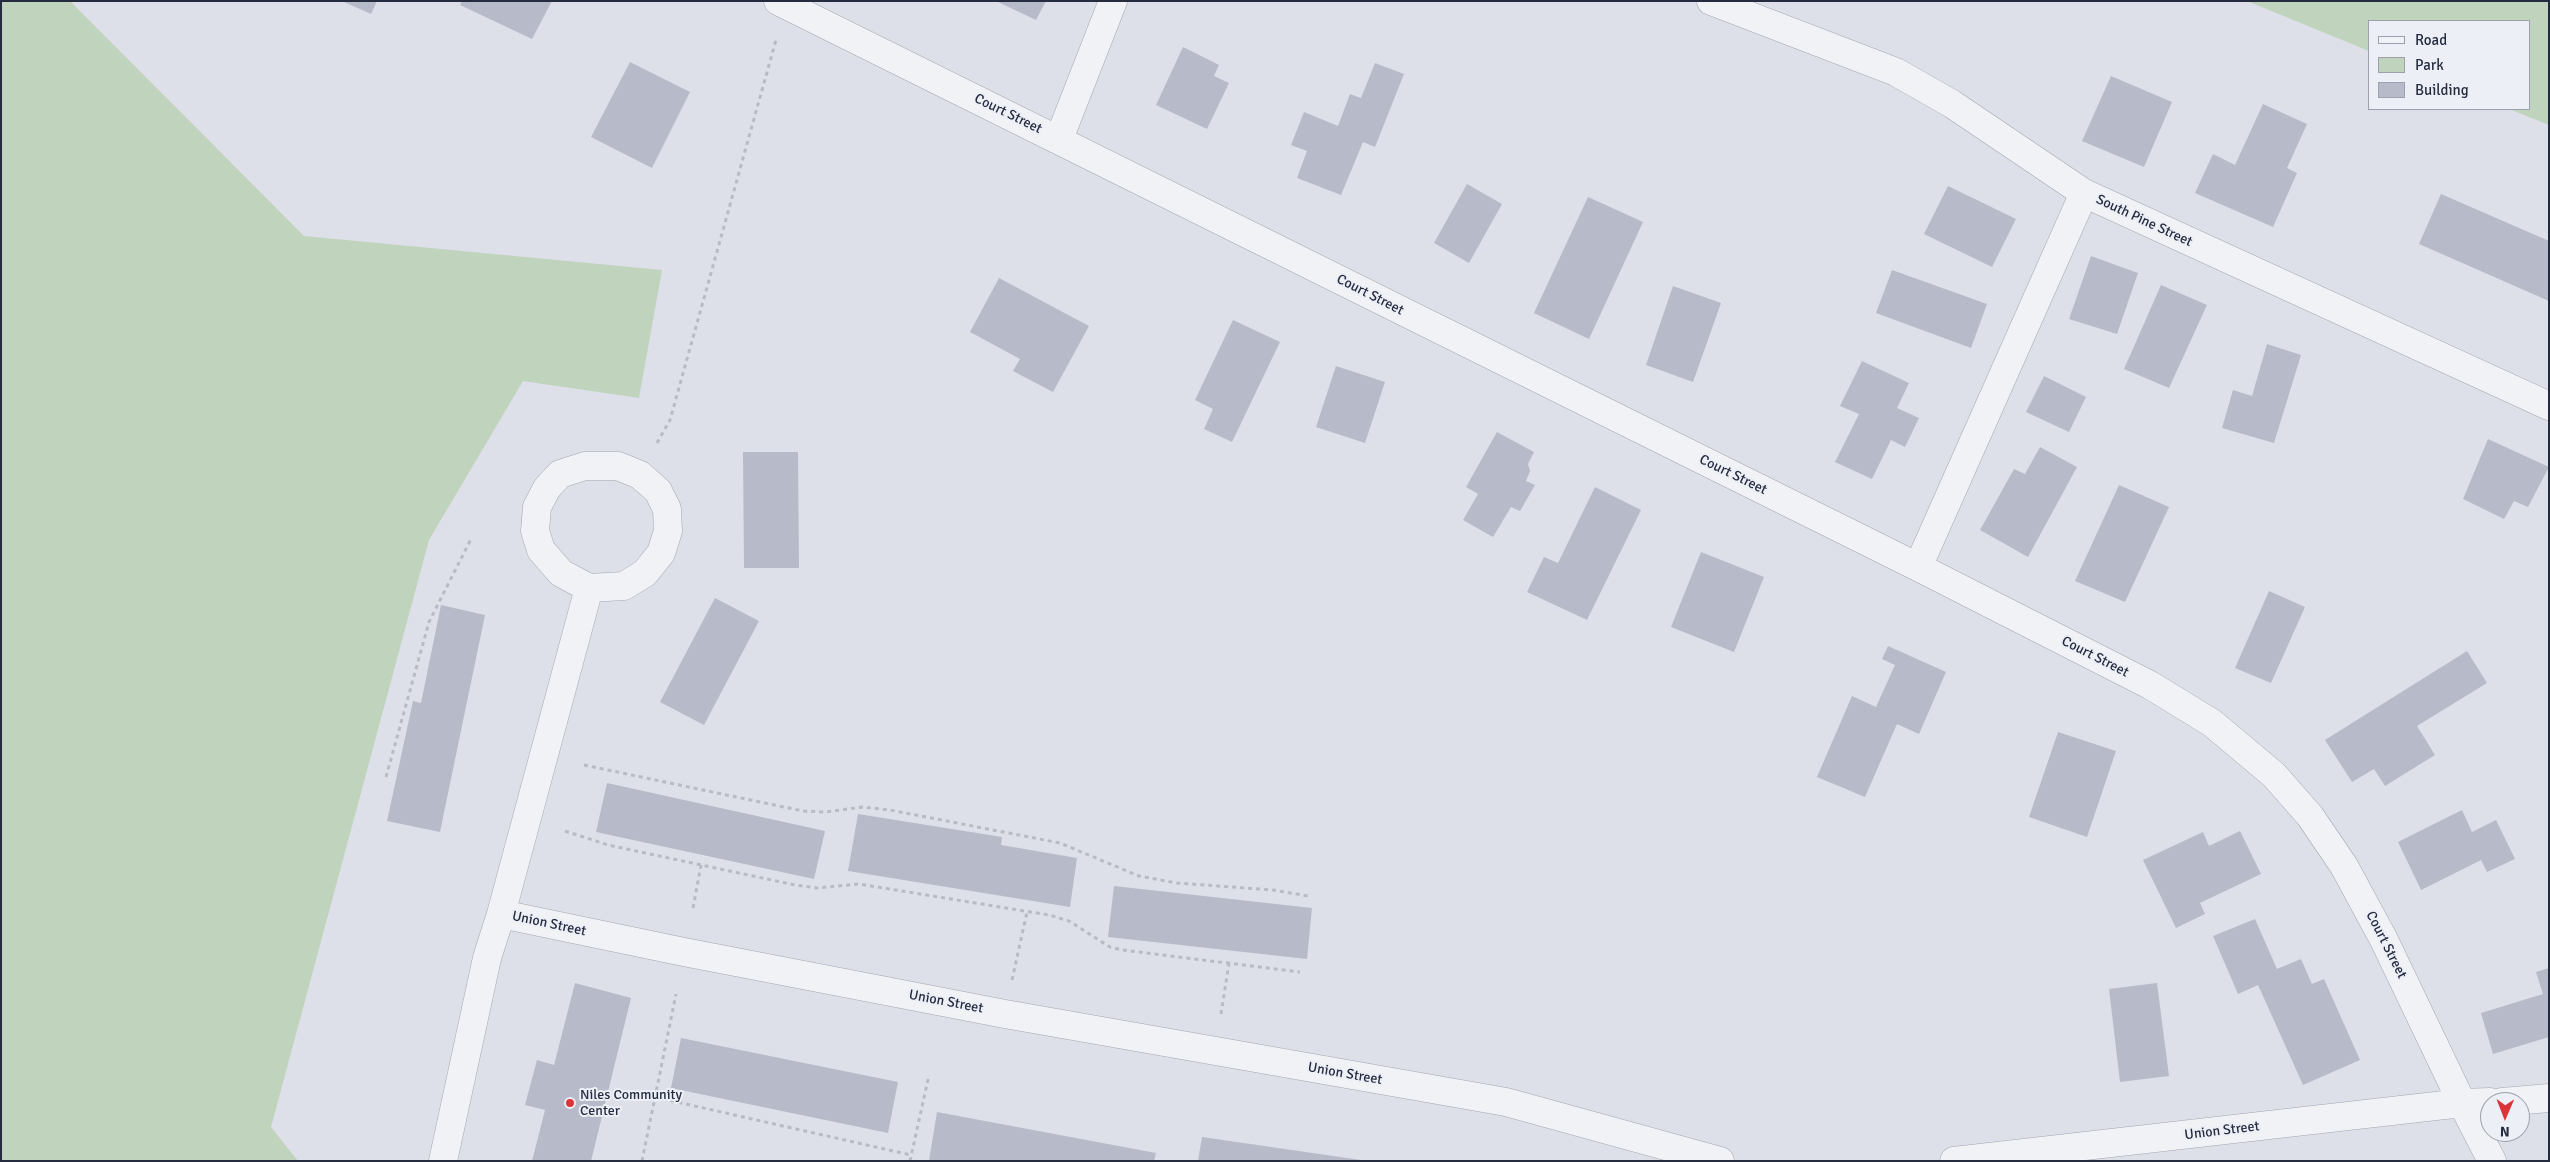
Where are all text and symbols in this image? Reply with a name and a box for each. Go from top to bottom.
legend [2368,20,2530,110]
text: Road [2415,31,2447,49]
text: Park [2415,56,2444,74]
text: Building [2415,81,2469,99]
street label: Court Street [971,90,1045,138]
street label: South Pine Street [2093,191,2195,251]
street label: Court Street [1334,271,1406,319]
street label: Court Street [1696,451,1770,499]
street label: Court Street [2059,633,2131,681]
street label: Union Street [510,908,588,940]
street label: Court Street [2362,909,2410,981]
street label: Union Street [907,987,985,1017]
street label: Union Street [1306,1059,1384,1089]
place label: Niles Community Center [580,1087,682,1120]
north arrow [2480,1092,2530,1142]
marker: Niles Community Center [564,1097,576,1109]
street label: Union Street [2184,1118,2260,1144]
text: N [2500,1123,2510,1140]

